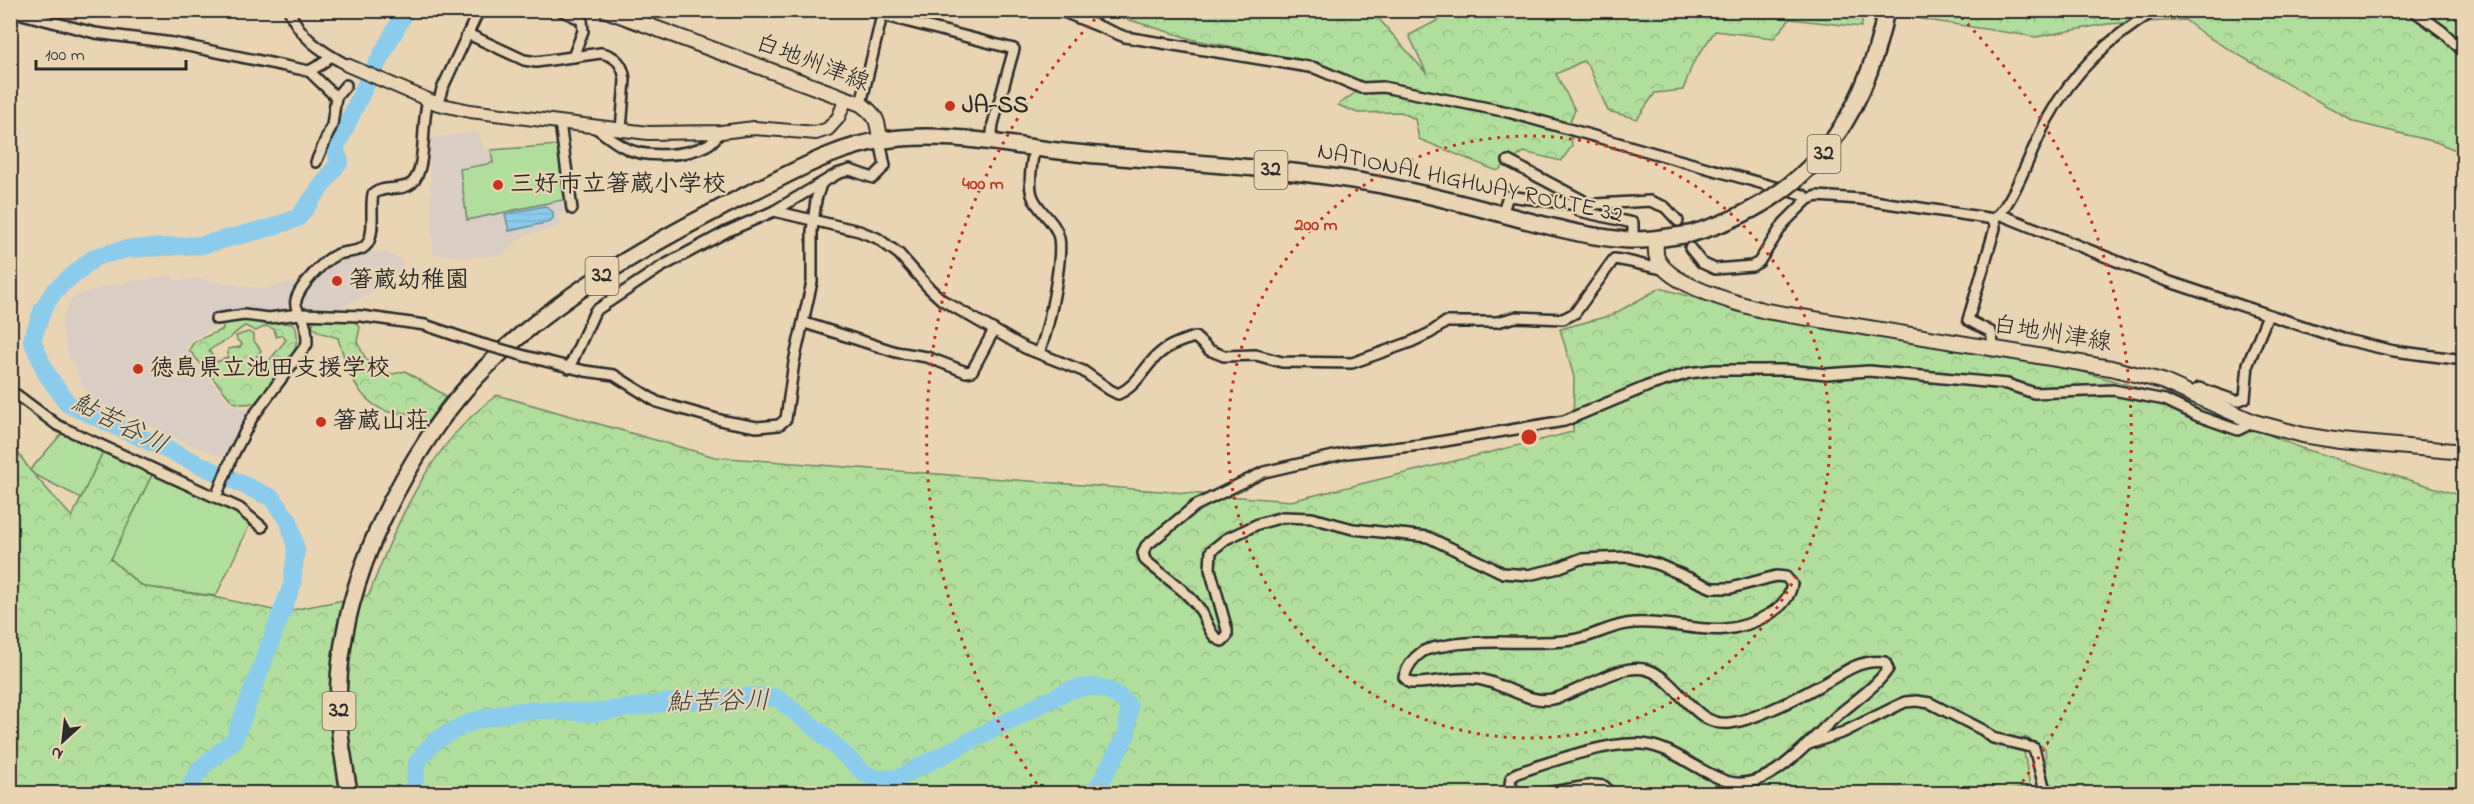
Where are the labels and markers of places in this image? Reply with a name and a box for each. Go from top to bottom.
place label: JA-SS [962,89,1028,124]
marker: JA-SS [943,99,957,113]
place label: 三好市立箸蔵小学校 [510,168,726,203]
marker: 三好市立箸蔵小学校 [491,178,505,192]
place label: 箸蔵幼稚園 [349,264,469,299]
marker: 箸蔵幼稚園 [330,274,344,288]
place label: 徳島県立池田支援学校 [150,352,390,387]
marker: 徳島県立池田支援学校 [131,362,145,376]
place label: 箸蔵山荘 [333,405,429,440]
marker: 箸蔵山荘 [314,415,328,429]
centre of rings [1519,427,1539,447]

